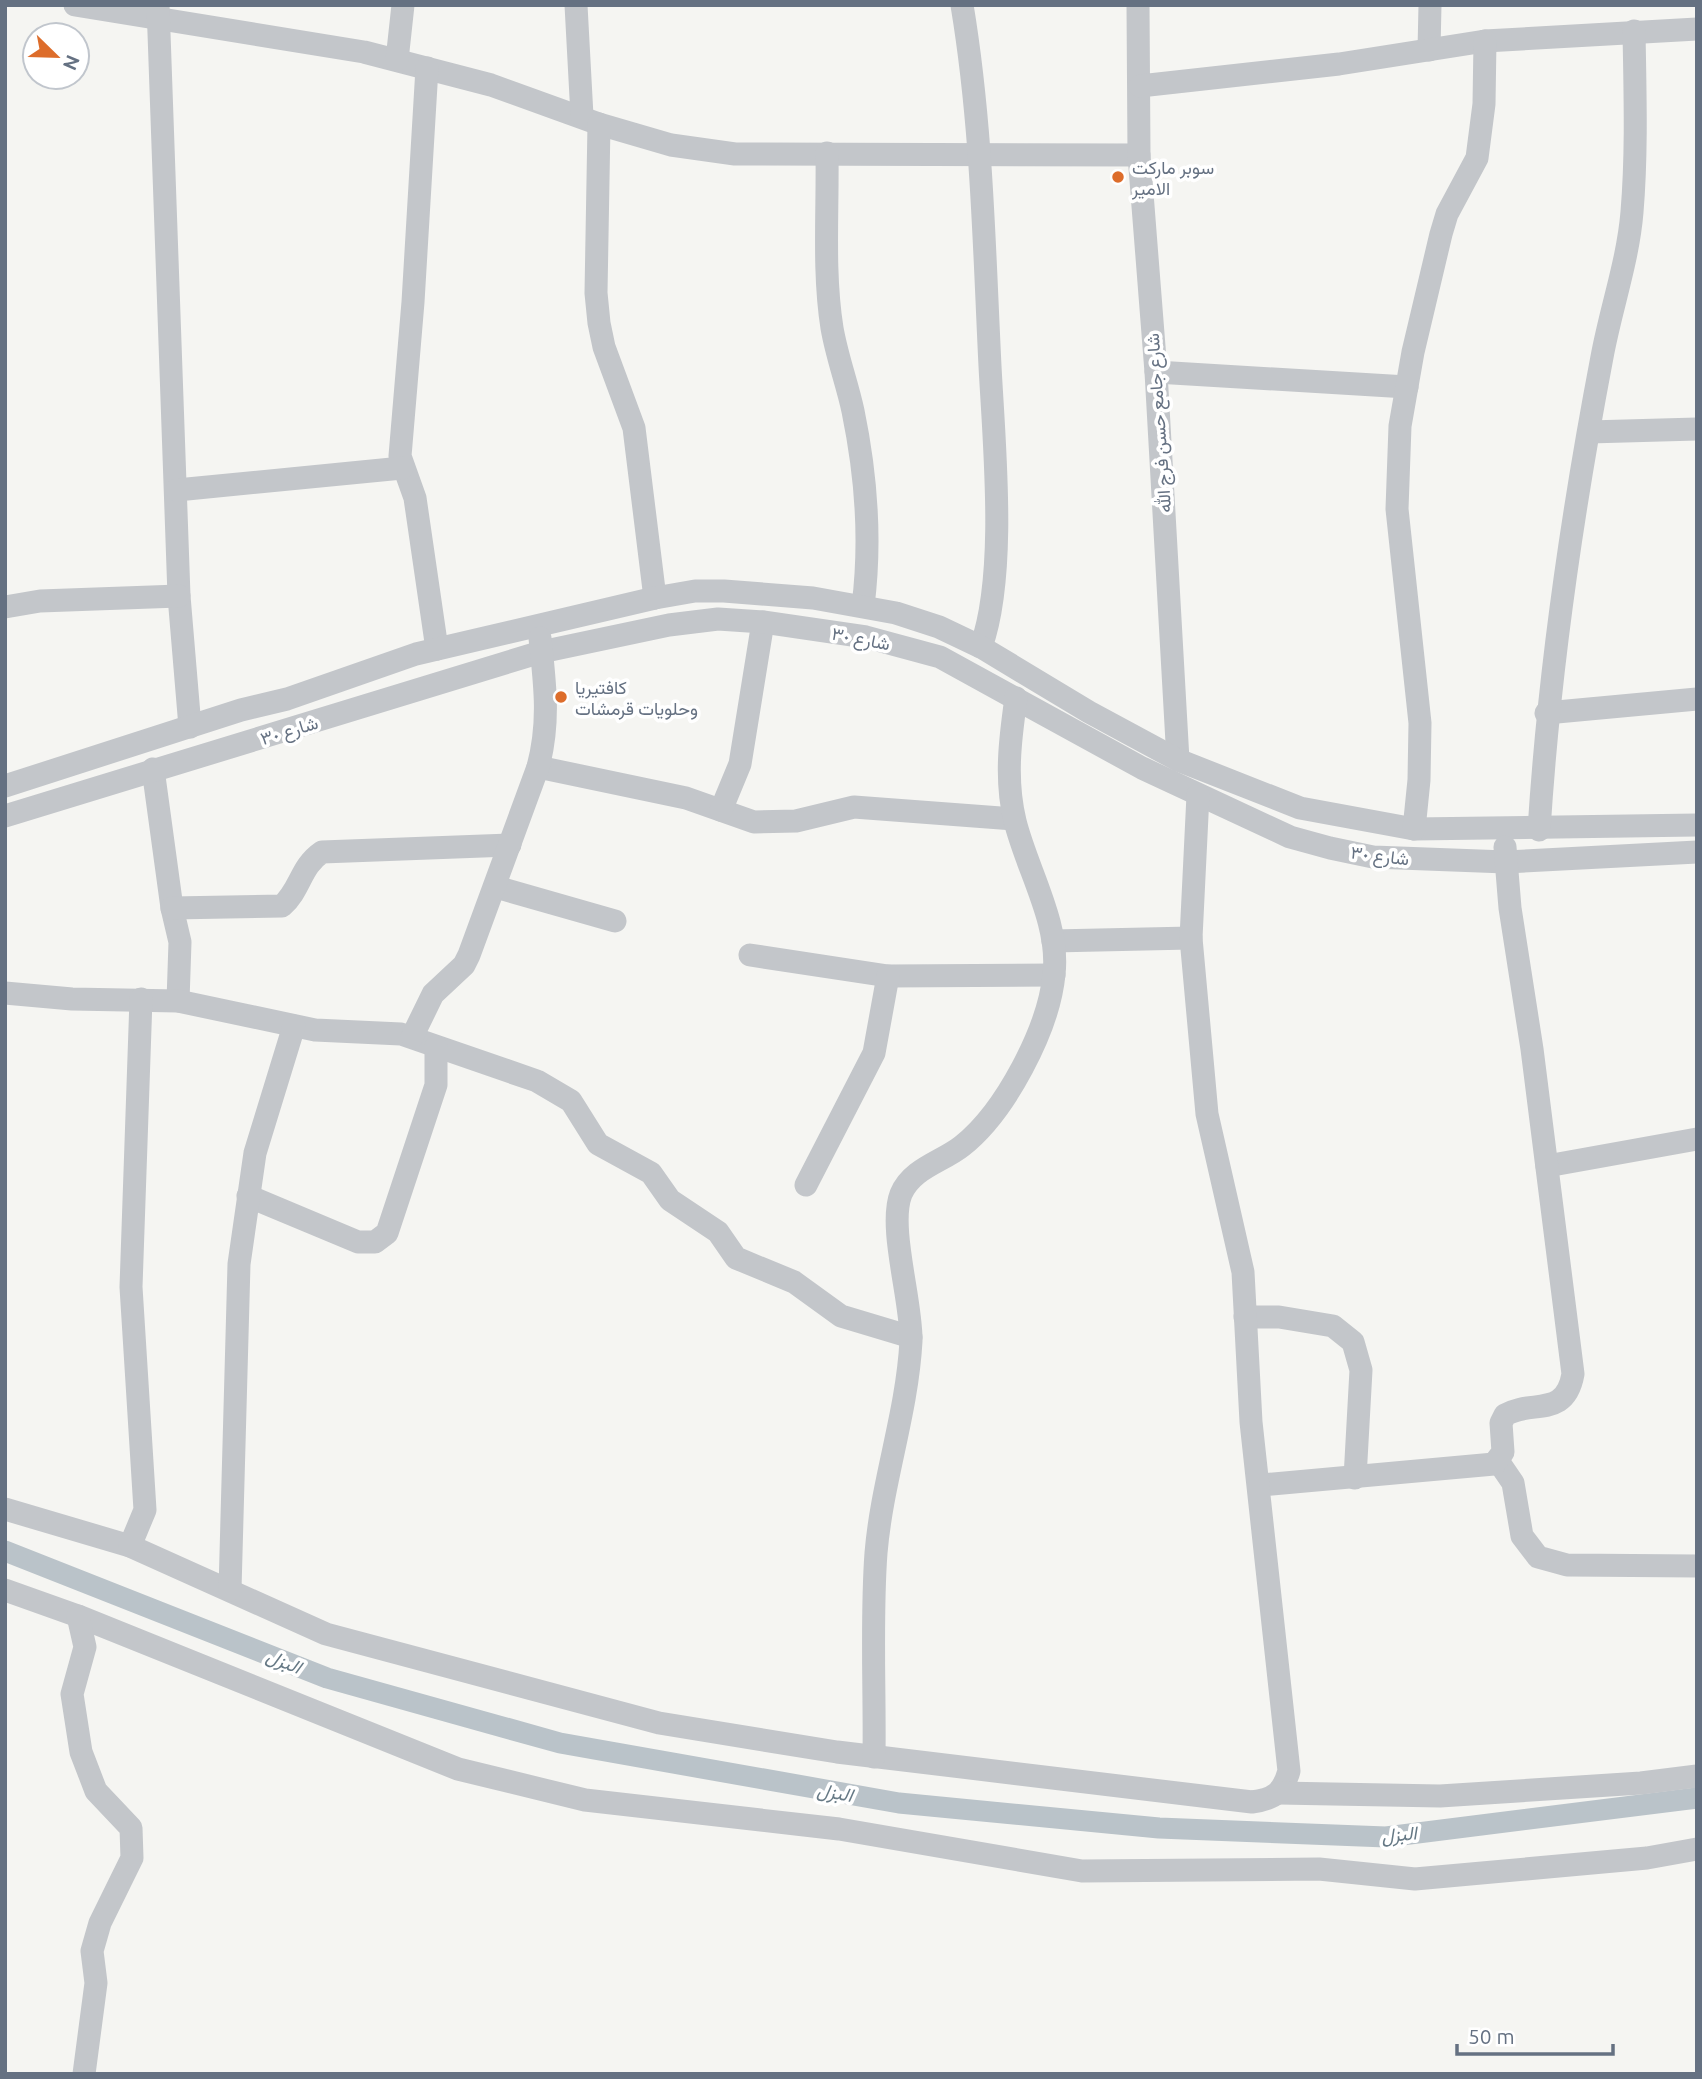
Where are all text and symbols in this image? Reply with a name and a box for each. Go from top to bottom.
north arrow [21,21,91,91]
text: N [59,52,85,73]
place label: سوبر ماركت الامير [1131,157,1214,200]
marker: سوبر ماركت الامير [1110,169,1126,185]
street label: شارع جامع حسن فرج الله [1142,332,1177,513]
street label: شارع ٣٠ [830,623,892,656]
place label: كافتيريا وحلويات قرمشات [575,677,698,720]
marker: كافتيريا وحلويات قرمشات [553,689,569,705]
street label: شارع ٣٠ [258,712,321,751]
street label: شارع ٣٠ [1349,841,1410,871]
water label: البزل [263,1644,307,1680]
water label: البزل [815,1778,857,1807]
water label: البزل [1380,1821,1420,1847]
scale bar [1457,2012,1613,2056]
text: 50 m [1468,2024,1515,2048]

